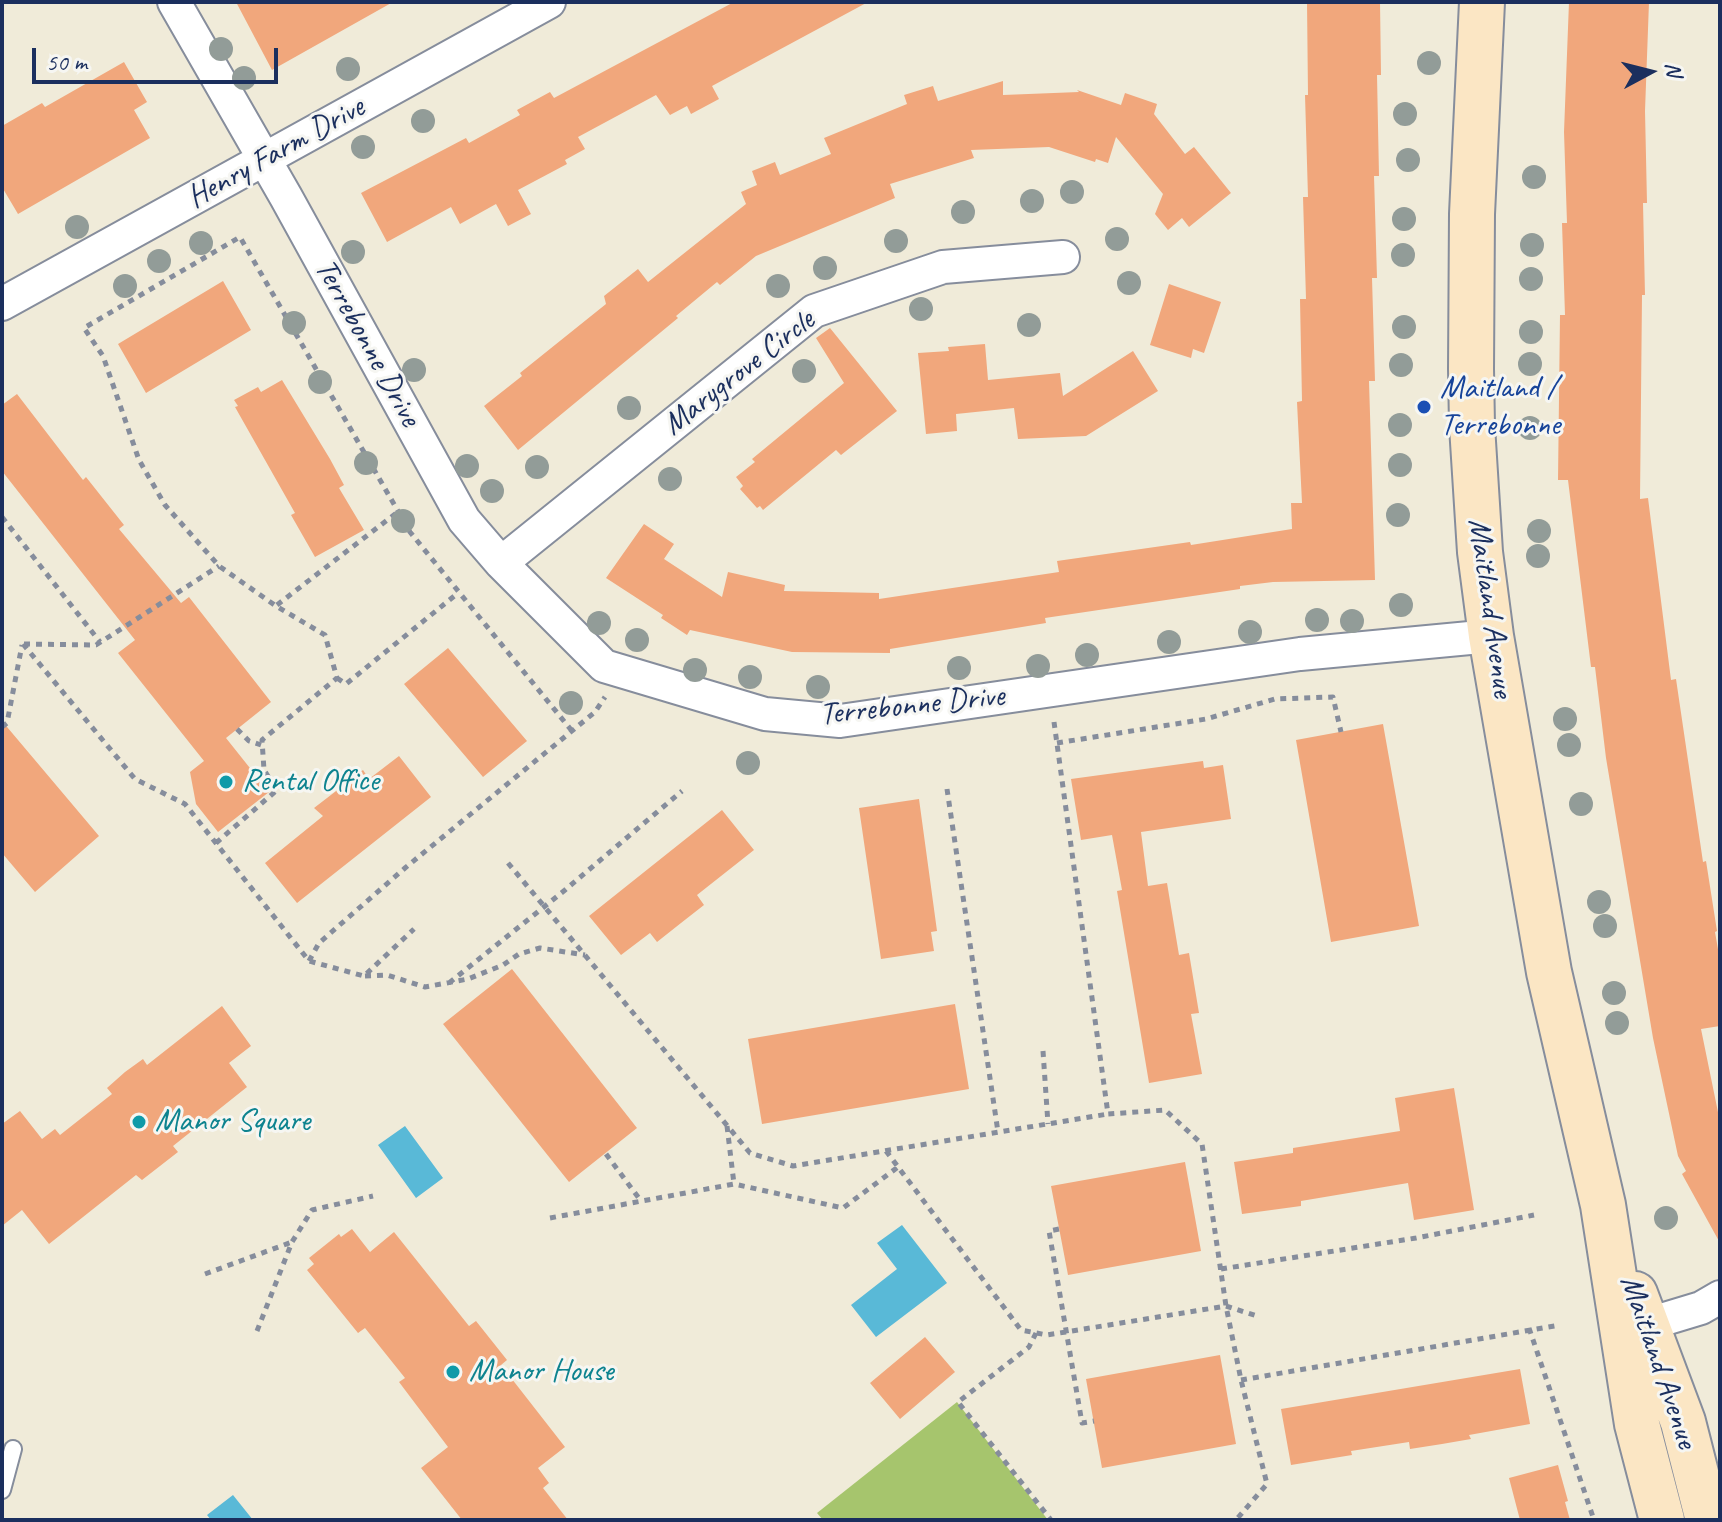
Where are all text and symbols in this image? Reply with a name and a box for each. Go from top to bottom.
scale bar [36,32,282,82]
north arrow [1610,32,1690,112]
text: 50 m [46,47,87,77]
text: N [1659,61,1689,78]
street label: Henry Farm Drive [181,88,371,218]
street label: Terrebonne Drive [305,253,429,433]
street label: Marygrove Circle [655,302,823,444]
place label: Maitland / Terrebonne [1440,370,1560,445]
marker: Maitland / Terrebonne [1415,398,1433,416]
street label: Maitland Avenue [1458,516,1522,700]
street label: Terrebonne Drive [818,677,1006,735]
place label: Rental Office [242,763,379,801]
marker: Rental Office [217,773,235,791]
place label: Manor Square [155,1103,310,1141]
marker: Manor Square [130,1113,148,1131]
street label: Maitland Avenue [1610,1270,1706,1454]
place label: Manor House [469,1353,613,1391]
marker: Manor House [444,1363,462,1381]

